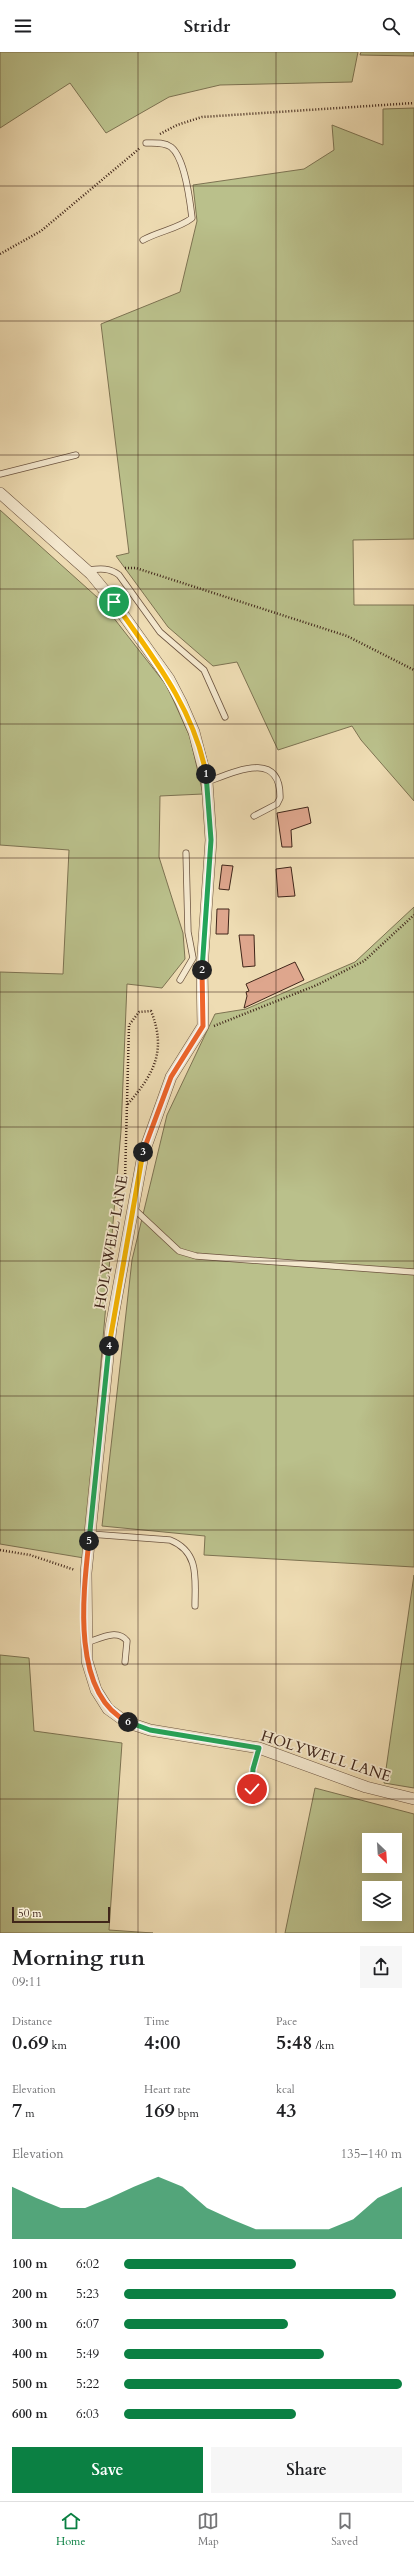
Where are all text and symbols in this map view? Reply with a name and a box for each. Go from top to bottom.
text: Stridr [184,14,230,39]
icon: menu [12,15,34,37]
icon: search [380,15,402,37]
pin [97,585,131,619]
icon: arrive [103,591,125,613]
pin: 1 [196,764,216,784]
text: 1 [203,766,209,781]
pin: 2 [192,960,212,980]
text: 2 [199,962,205,977]
pin: 3 [133,1142,153,1162]
text: 3 [140,1144,146,1159]
street label: HOLYWELL LANE [89,1174,133,1310]
pin: 4 [99,1336,119,1356]
text: 4 [106,1338,112,1353]
pin: 5 [79,1531,99,1551]
text: 5 [86,1533,92,1548]
pin: 6 [118,1712,138,1732]
text: 6 [125,1714,131,1729]
street label: HOLYWELL LANE [258,1726,394,1786]
pin [235,1772,269,1806]
icon: check [241,1778,263,1800]
north arrow [362,1833,402,1873]
map controls [362,1833,402,1921]
button: layers [362,1881,402,1921]
scale bar [12,1905,110,1924]
text: 50 m [18,1906,42,1921]
text: Morning run [12,1943,145,1973]
button: share [360,1946,402,1988]
text: 09:11 [12,1973,42,1991]
text: Distance [12,2014,52,2029]
text: Time [144,2014,169,2029]
text: Pace [276,2014,297,2029]
text: 0.69 [12,2029,49,2056]
text: 4:00 [144,2029,181,2056]
text: 5:48 [276,2029,313,2056]
text: km [49,2038,67,2053]
text: /km [313,2038,334,2053]
text: Elevation [12,2082,56,2097]
text: Heart rate [144,2082,191,2097]
text: kcal [276,2082,294,2097]
text: 7 [12,2097,22,2124]
text: 169 [144,2097,175,2124]
text: 43 [276,2097,297,2124]
text: m [22,2106,35,2121]
text: bpm [175,2106,199,2121]
text: Elevation [12,2145,64,2163]
text: 135–140 m [340,2145,402,2163]
text: 100 m [12,2255,47,2273]
text: 6:02 [76,2255,99,2273]
text: 200 m [12,2285,47,2303]
text: 5:23 [76,2285,99,2303]
text: 300 m [12,2315,47,2333]
text: 6:07 [76,2315,99,2333]
text: 400 m [12,2345,47,2363]
text: 5:49 [76,2345,99,2363]
text: 500 m [12,2375,47,2393]
text: 5:22 [76,2375,99,2393]
text: 600 m [12,2405,47,2423]
text: 6:03 [76,2405,99,2423]
button: Save [12,2447,203,2493]
button: Share [211,2447,402,2493]
tab: Home [56,2510,85,2549]
tab: Map [197,2510,219,2549]
tab: Saved [331,2510,358,2549]

